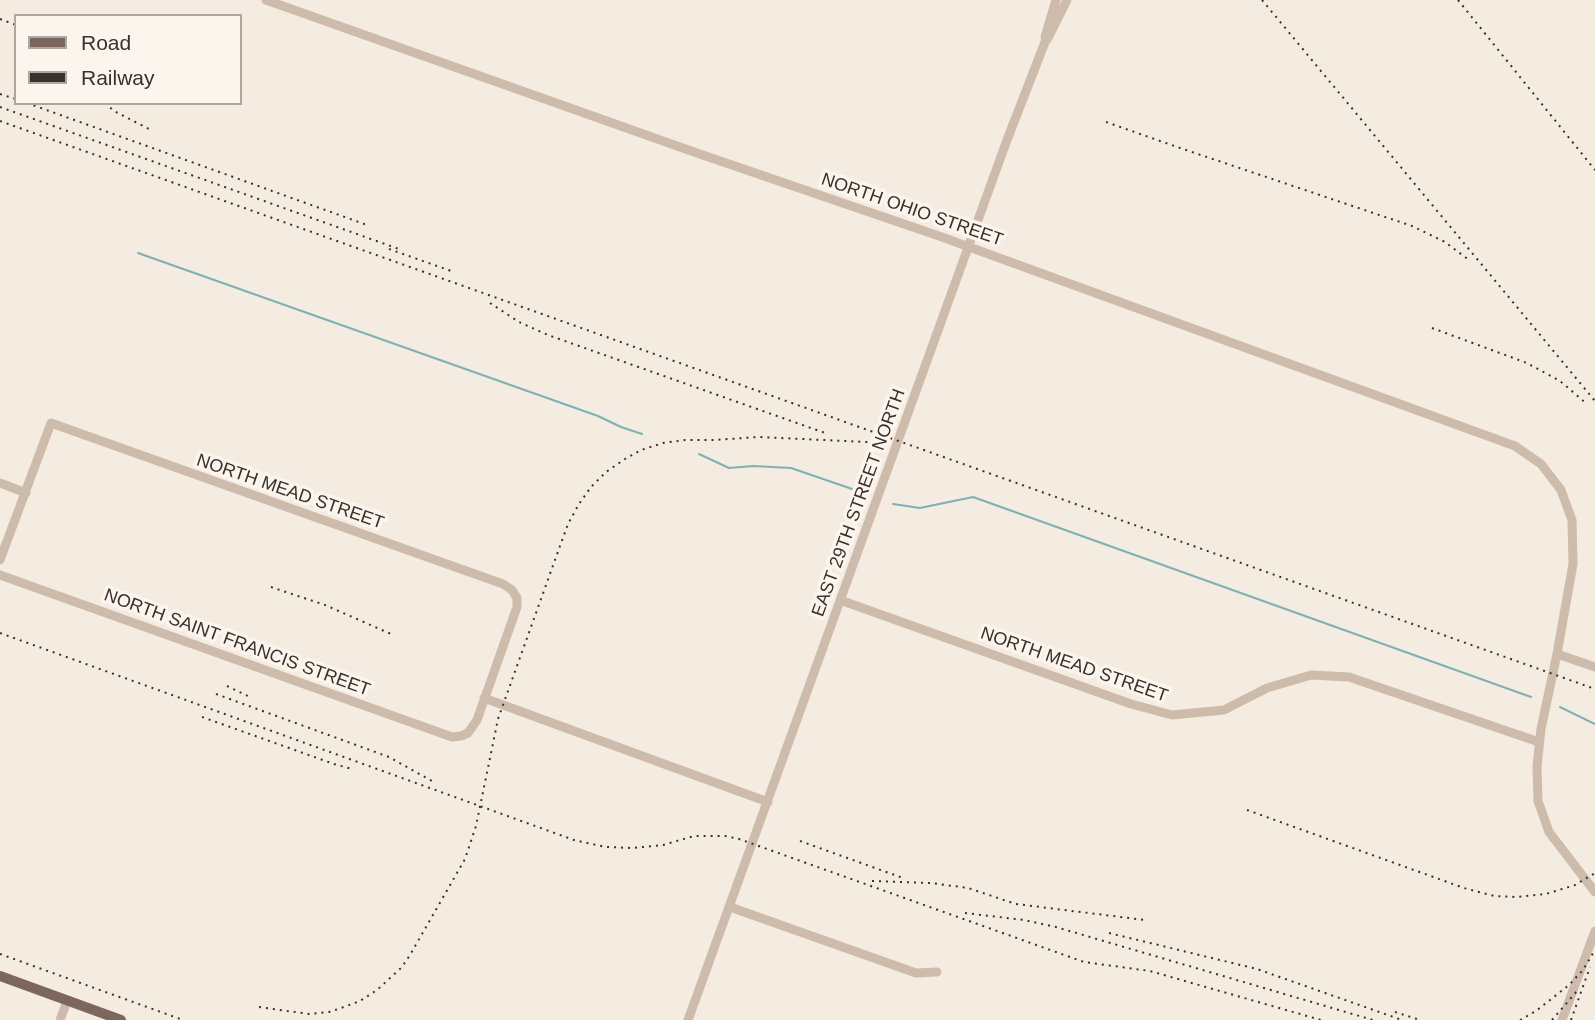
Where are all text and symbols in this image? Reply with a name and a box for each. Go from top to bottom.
legend [14,14,242,105]
text: Road [81,31,131,54]
text: Railway [81,66,155,89]
street label: NORTH OHIO STREET [818,169,1006,251]
street label: EAST 29TH STREET NORTH [808,386,910,620]
street label: NORTH MEAD STREET [194,450,386,534]
street label: NORTH SAINT FRANCIS STREET [101,585,373,701]
street label: NORTH MEAD STREET [978,623,1170,707]

